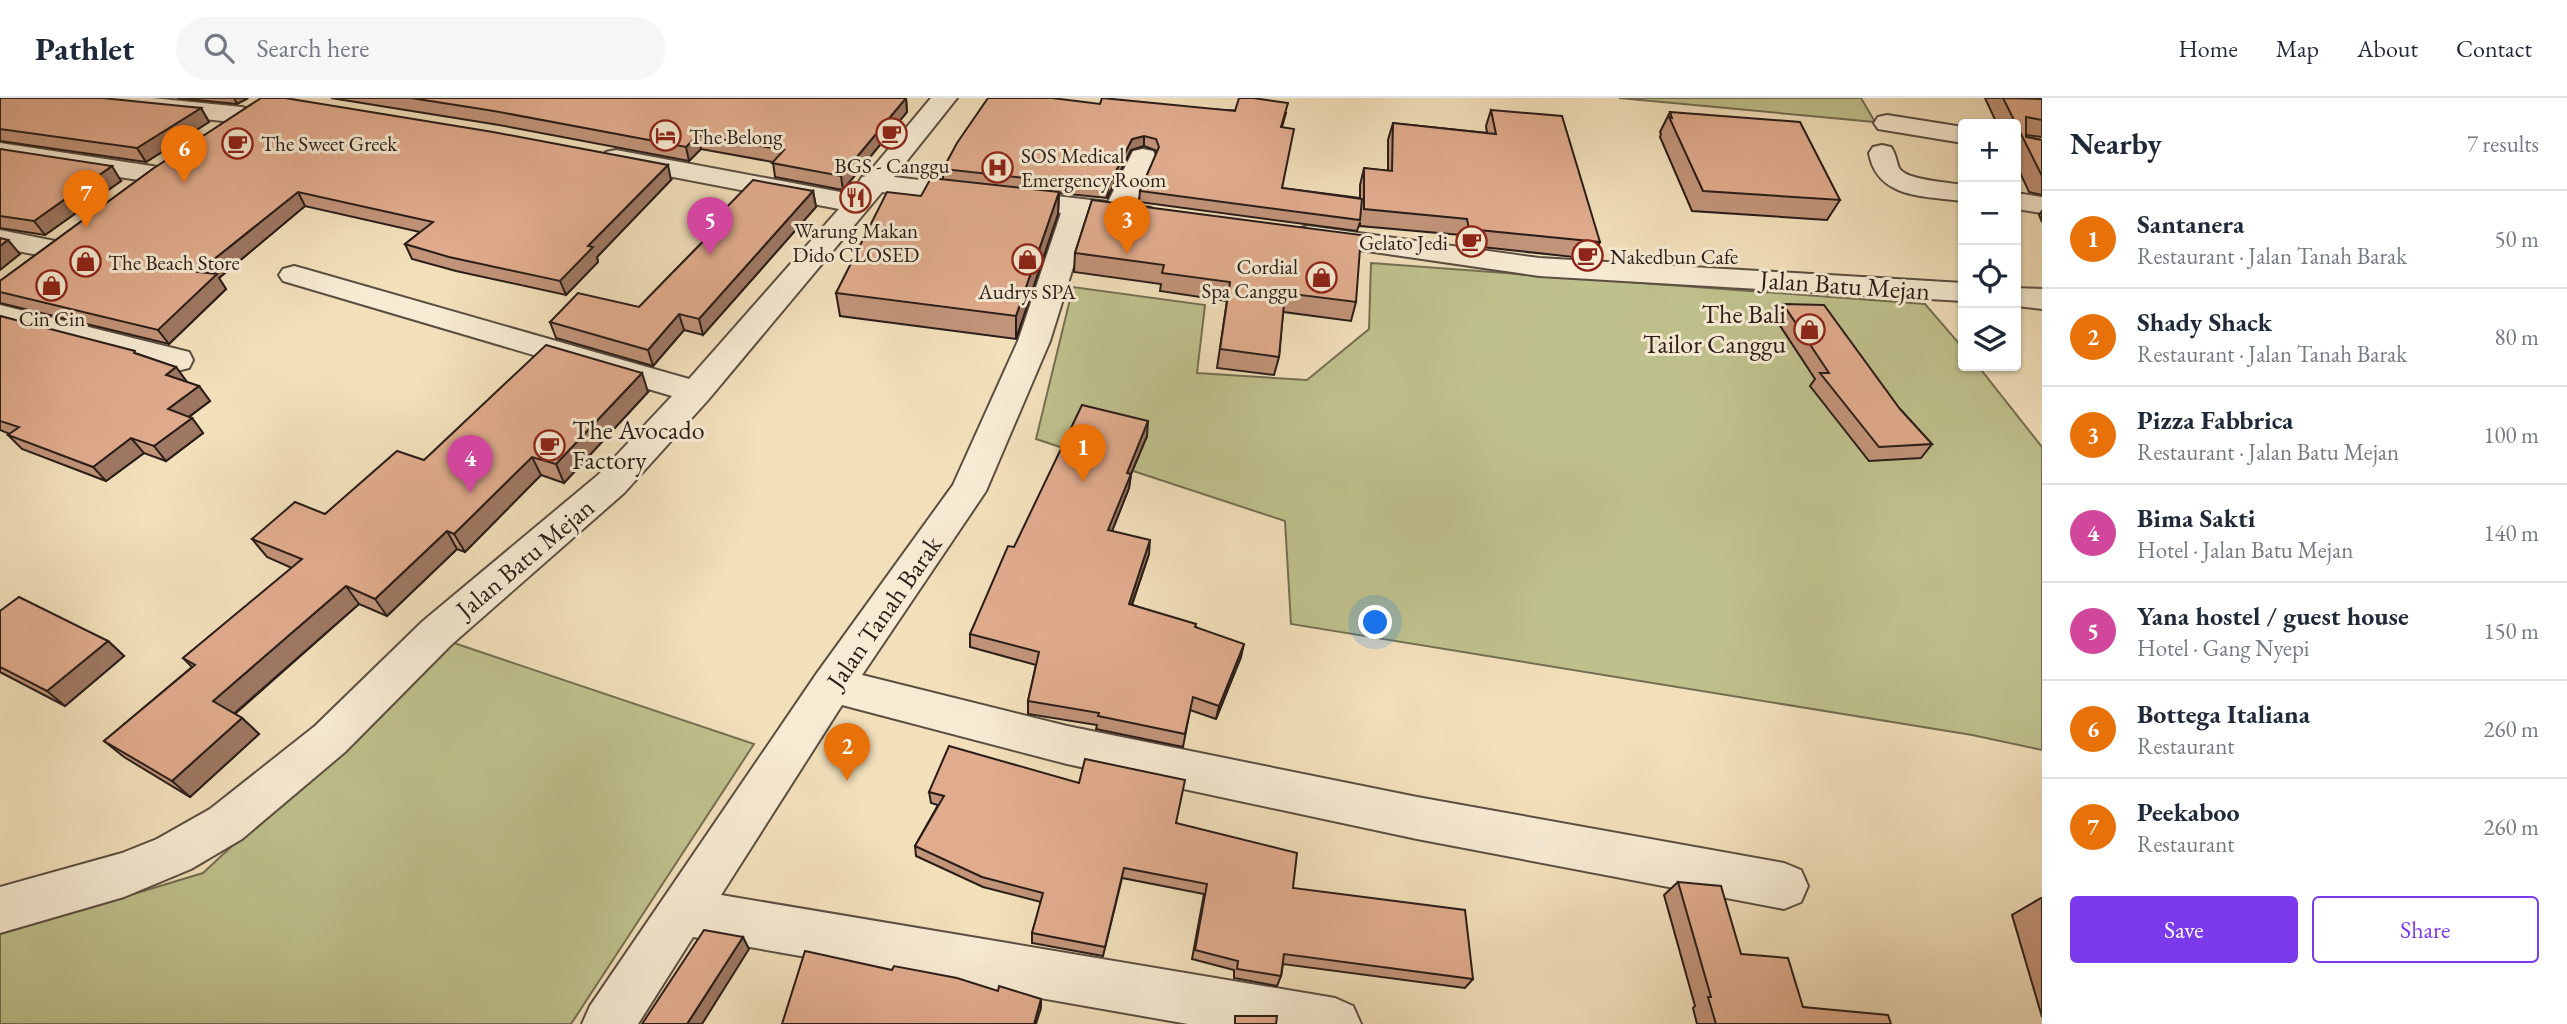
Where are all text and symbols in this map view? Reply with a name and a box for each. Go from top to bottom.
search box [176,17,666,80]
text: Pathlet [35,27,134,70]
icon: search [200,29,238,67]
text: Search here [256,31,369,65]
text: Home [2178,33,2238,64]
text: Map [2276,33,2319,64]
text: About [2357,33,2418,64]
text: Contact [2456,33,2532,64]
cafe icon: BGS - Canggu [875,116,909,150]
hotel icon: The Belong [649,119,683,153]
map controls [1958,119,2021,371]
button: + [1958,119,2021,182]
place label: The Belong [689,123,783,150]
text: Nearby [2070,124,2162,163]
pin: 6 [161,125,207,183]
cafe icon: The Sweet Greek [221,126,255,160]
text: 7 results [2467,129,2539,159]
place label: The Sweet Greek [261,130,398,157]
place label: SOS Medical Emergency Room [1021,142,1166,193]
hospital icon: SOS Medical Emergency Room [981,150,1015,184]
place label: BGS - Canggu [834,152,950,179]
pin: 7 [63,170,109,228]
restaurant icon: Warung Makan Dido CLOSED [839,181,873,215]
button: − [1958,182,2021,245]
pin: 3 [1104,196,1150,254]
pin: 5 [687,197,733,255]
text: Santanera [2137,207,2244,241]
place label: Warung Makan Dido CLOSED [793,217,920,268]
text: 1 [2087,224,2099,254]
text: 50 m [2494,224,2539,254]
cafe icon: Gelato Jedi [1454,225,1488,259]
place label: Gelato Jedi [1359,229,1448,256]
cafe icon: Nakedbun Cafe [1570,239,1604,273]
text: Restaurant · Jalan Tanah Barak [2137,241,2407,271]
shop icon: Audrys SPA [1010,242,1044,276]
place label: Nakedbun Cafe [1610,243,1738,270]
shop icon: The Beach Store [68,245,102,279]
button: locate [1958,245,2021,308]
place label: The Beach Store [108,249,240,276]
place label: Cordial Spa Canggu [1201,253,1298,304]
shop icon: Cordial Spa Canggu [1304,261,1338,295]
street label: Jalan Batu Mejan [1757,262,1931,308]
shop icon: Cin Cin [35,269,69,303]
place label: Audrys SPA [977,278,1076,305]
place label: The Bali Tailor Canggu [1643,297,1786,361]
place label: Cin Cin [19,305,85,332]
text: Shady Shack [2137,305,2272,339]
button: layers [1958,308,2021,371]
shop icon: The Bali Tailor Canggu [1792,312,1826,346]
text: 2 [2087,322,2099,352]
text: 80 m [2494,322,2539,352]
text: Restaurant · Jalan Tanah Barak [2137,339,2407,369]
text: Pizza Fabbrica [2137,403,2293,437]
place label: The Avocado Factory [572,413,705,477]
text: 3 [2087,420,2099,450]
text: 100 m [2483,420,2539,450]
pin: 1 [1060,424,1106,482]
cafe icon: The Avocado Factory [532,428,566,462]
pin: 4 [447,435,493,493]
text: Restaurant · Jalan Batu Mejan [2137,437,2399,467]
street label: Jalan Batu Mejan [447,490,601,627]
text: Bima Sakti [2137,501,2255,535]
text: 4 [2087,518,2099,548]
text: 140 m [2483,518,2539,548]
street label: Jalan Tanah Barak [817,528,950,697]
text: Hotel · Jalan Batu Mejan [2137,535,2353,565]
text: Yana hostel / guest house [2137,599,2409,633]
your location [1358,605,1392,639]
text: 5 [2087,616,2099,646]
text: 150 m [2483,616,2539,646]
text: Hotel · Gang Nyepi [2137,633,2309,663]
text: Bottega Italiana [2137,697,2310,731]
text: 6 [2087,714,2099,744]
text: 260 m [2483,714,2539,744]
pin: 2 [824,723,870,781]
text: Restaurant [2137,731,2235,761]
text: Peekaboo [2137,795,2239,829]
text: 7 [2087,812,2099,842]
text: 260 m [2483,812,2539,842]
text: Restaurant [2137,829,2235,859]
button: Save [2070,896,2298,963]
button: Share [2312,896,2539,963]

